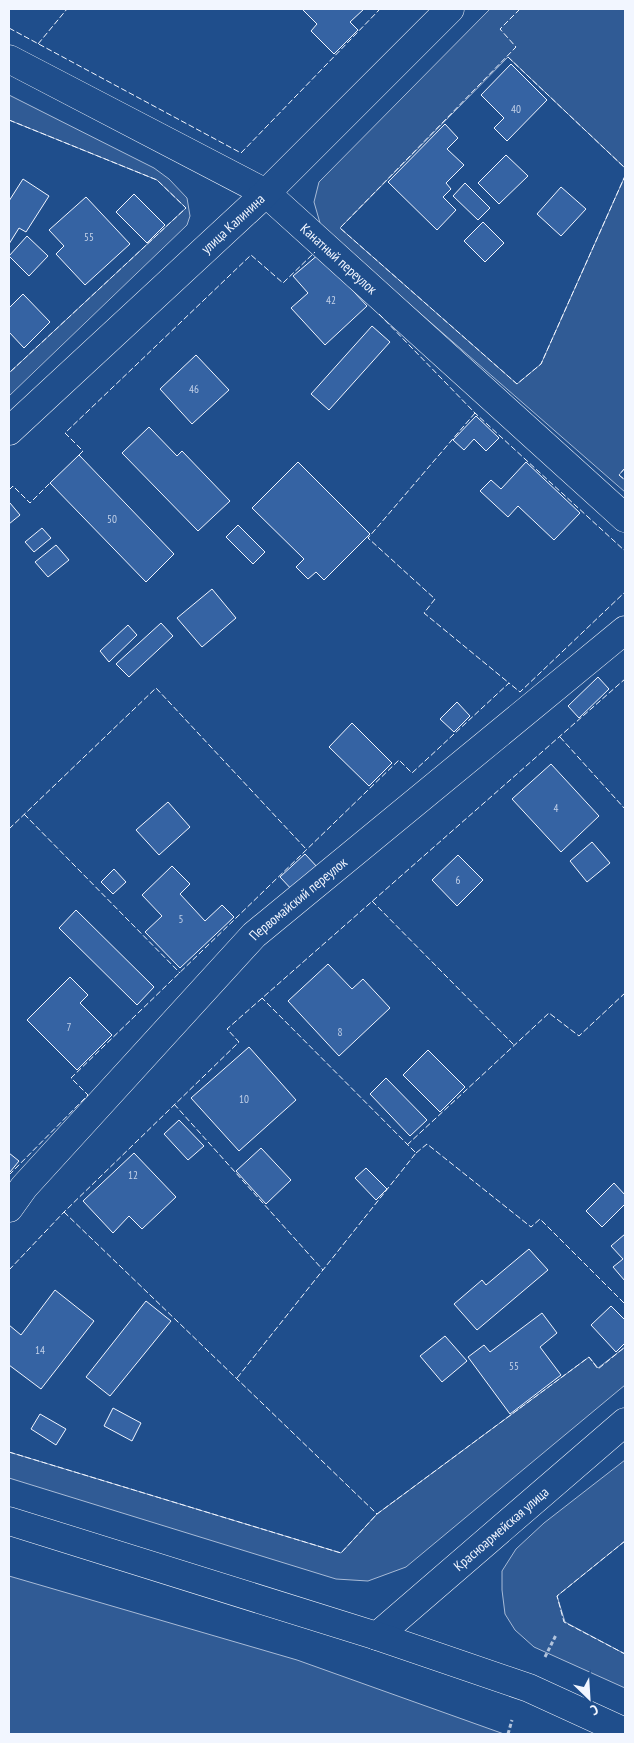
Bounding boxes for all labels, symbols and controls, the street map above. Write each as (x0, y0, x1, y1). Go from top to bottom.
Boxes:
house number: 40 (511, 102, 521, 116)
street label: улица Калинина (197, 190, 268, 258)
street label: Канатный переулок (297, 220, 381, 299)
house number: 55 (84, 230, 94, 244)
house number: 42 (326, 293, 336, 307)
house number: 46 (189, 382, 199, 396)
house number: 50 (107, 512, 117, 526)
house number: 4 (554, 801, 559, 815)
street label: Первомайский переулок (245, 853, 351, 944)
house number: 6 (456, 873, 461, 887)
house number: 5 (179, 912, 184, 926)
house number: 7 (67, 1020, 72, 1034)
house number: 8 (338, 1025, 343, 1039)
house number: 10 (239, 1092, 249, 1106)
house number: 12 (128, 1168, 138, 1182)
house number: 14 (35, 1343, 45, 1357)
house number: 55 (509, 1359, 519, 1373)
street label: Красноармейская улица (450, 1483, 552, 1575)
north arrow (564, 1673, 614, 1723)
text: С (587, 1700, 601, 1720)

